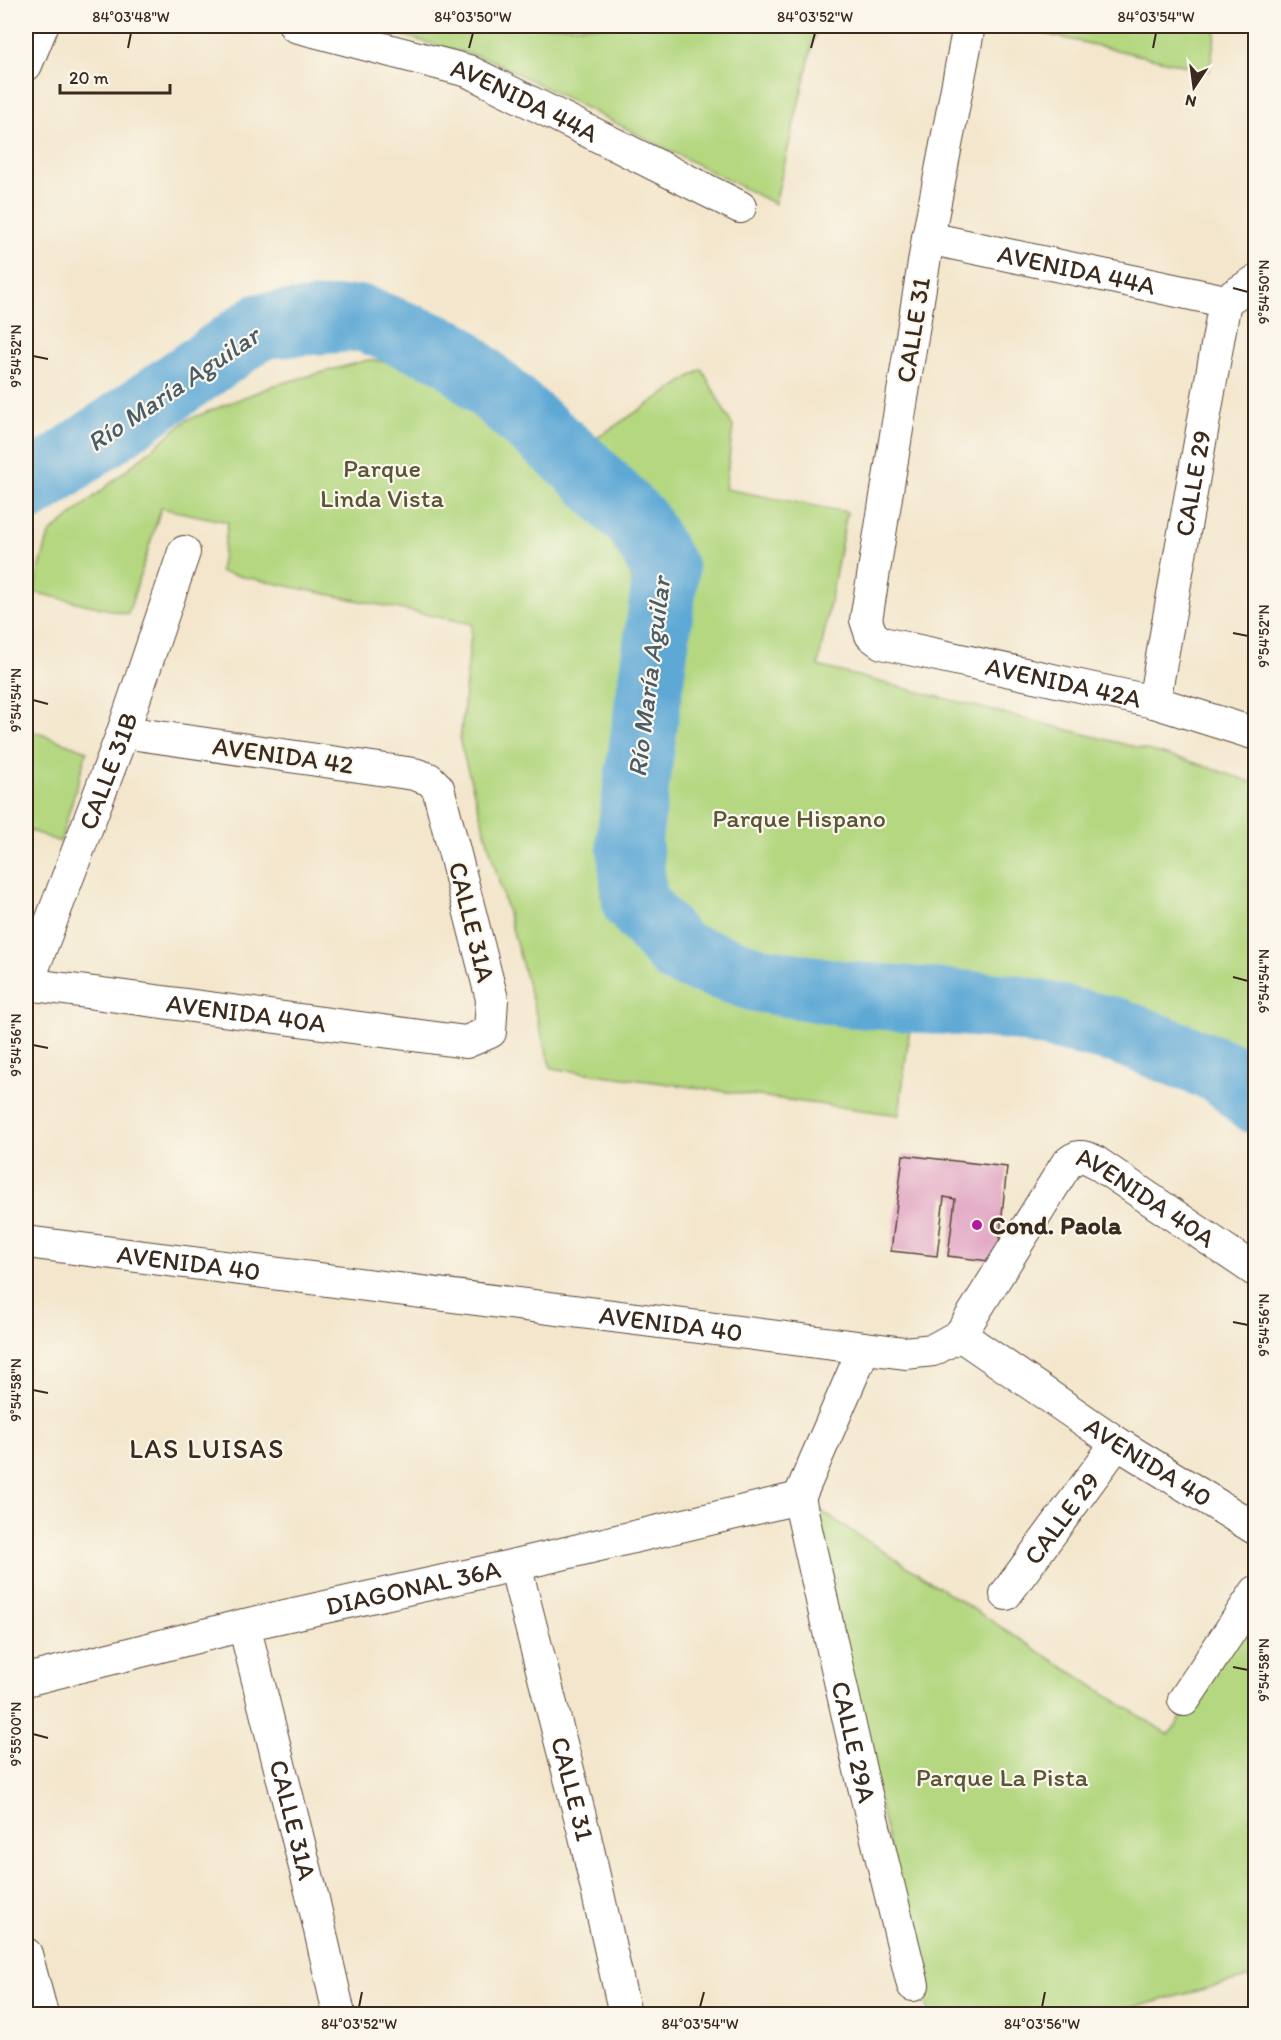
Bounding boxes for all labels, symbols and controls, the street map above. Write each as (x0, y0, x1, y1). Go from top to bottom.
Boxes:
text: 84°03'48"W (92, 8, 170, 26)
text: 84°03'50"W (434, 8, 512, 26)
text: 84°03'52"W (777, 8, 853, 26)
text: 84°03'54"W (1117, 8, 1195, 26)
street label: AVENIDA 44A (448, 51, 604, 150)
scale bar (60, 57, 170, 95)
north arrow (1164, 57, 1224, 117)
text: 20 m (69, 67, 109, 89)
text: N (1183, 91, 1198, 112)
street label: AVENIDA 44A (995, 237, 1159, 302)
text: 9°54'50"N (1255, 260, 1273, 324)
street label: CALLE 31 (889, 275, 937, 385)
water label: Río María Aguilar (80, 317, 268, 458)
text: 9°54'52"N (7, 324, 25, 388)
street label: CALLE 29 (1168, 428, 1218, 539)
park label: Parque Linda Vista (320, 452, 444, 514)
water label: Río María Aguilar (620, 572, 678, 779)
text: 9°54'52"N (1255, 604, 1273, 668)
street label: AVENIDA 42A (983, 650, 1145, 715)
text: 9°54'54"N (7, 668, 25, 732)
street label: CALLE 31B (71, 708, 144, 834)
street label: AVENIDA 42 (211, 729, 356, 781)
park label: Parque Hispano (712, 802, 886, 834)
street label: CALLE 31A (442, 859, 502, 986)
text: 9°54'54"N (1255, 949, 1273, 1013)
street label: AVENIDA 40A (164, 987, 328, 1039)
text: 9°54'56"N (7, 1013, 25, 1077)
street label: AVENIDA 40A (1073, 1140, 1222, 1255)
place label: Cond. Paola (989, 1209, 1122, 1241)
marker: Cond. Paola (970, 1218, 984, 1232)
street label: AVENIDA 40 (115, 1238, 262, 1287)
text: 9°54'56"N (1255, 1293, 1273, 1357)
street label: AVENIDA 40 (597, 1299, 744, 1348)
text: 9°54'58"N (7, 1358, 25, 1422)
street label: AVENIDA 40 (1079, 1410, 1218, 1514)
district label: LAS LUISAS (129, 1432, 285, 1465)
street label: CALLE 29 (1017, 1466, 1106, 1571)
street label: DIAGONAL 36A (323, 1553, 504, 1622)
text: 9°54'58"N (1255, 1638, 1273, 1702)
street label: CALLE 29A (825, 1678, 884, 1806)
text: 9°55'00"N (7, 1702, 25, 1766)
street label: CALLE 31 (544, 1733, 602, 1844)
street label: CALLE 31A (263, 1756, 324, 1884)
park label: Parque La Pista (916, 1761, 1089, 1793)
text: 84°03'52"W (321, 2015, 397, 2033)
text: 84°03'54"W (661, 2015, 739, 2033)
text: 84°03'56"W (1004, 2015, 1080, 2033)

